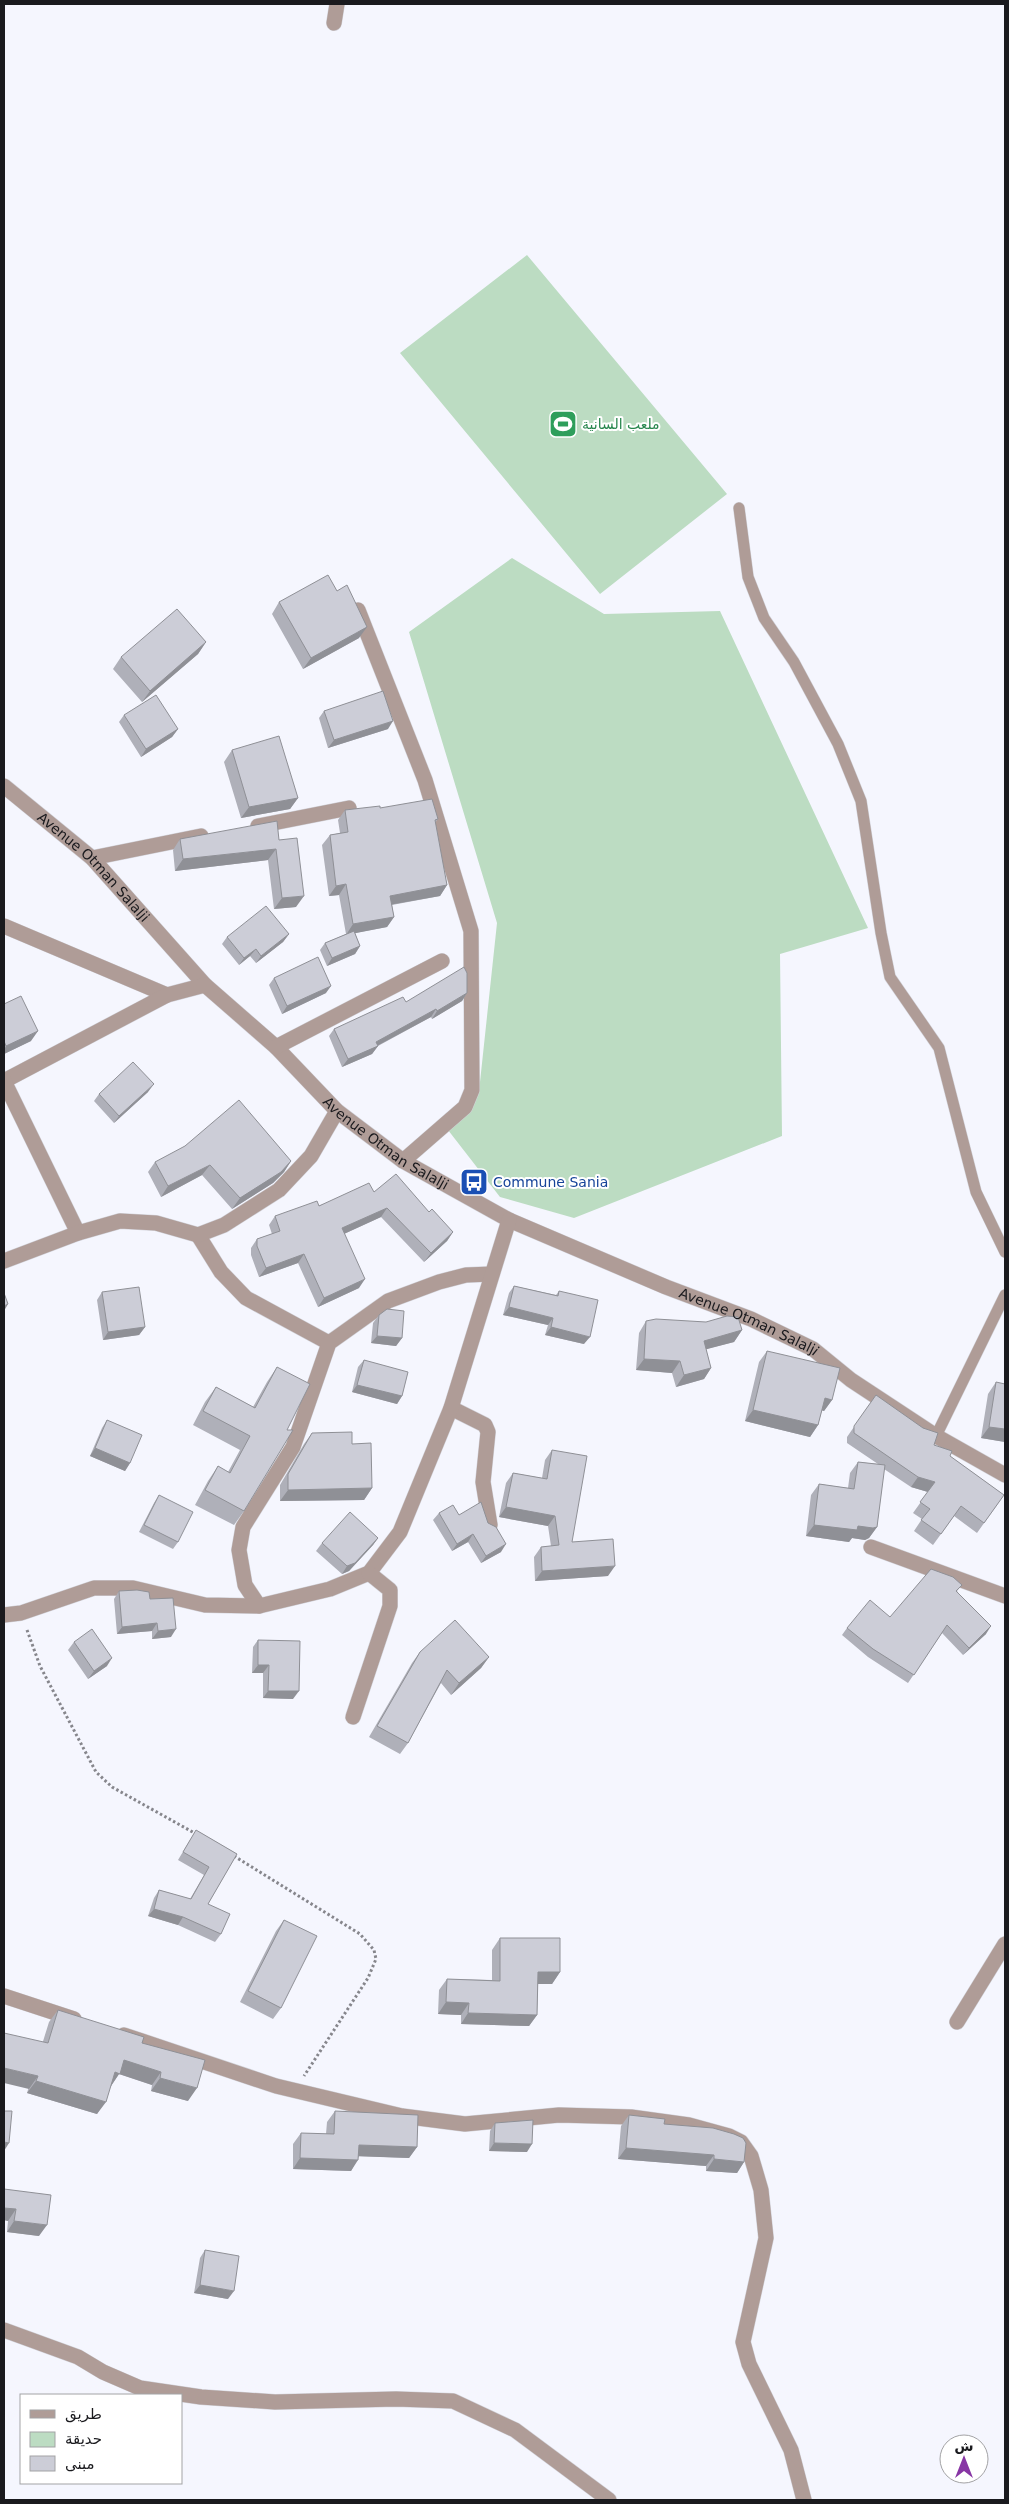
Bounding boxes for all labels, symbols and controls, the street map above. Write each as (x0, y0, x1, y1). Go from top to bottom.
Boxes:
sports icon: ملعب السانية (548, 409, 578, 439)
place label: ملعب السانية (582, 416, 660, 432)
street label: Avenue Otman Salalji (34, 809, 153, 925)
street label: Avenue Otman Salalji (320, 1094, 451, 1193)
bus stop icon: Commune Sania (459, 1167, 489, 1197)
place label: Commune Sania (493, 1174, 608, 1190)
street label: Avenue Otman Salalji (677, 1285, 822, 1359)
legend (20, 2394, 182, 2484)
text: طريق (65, 2405, 102, 2423)
text: حديقة (65, 2430, 102, 2448)
north arrow (939, 2434, 989, 2484)
text: ش (954, 2438, 974, 2454)
text: مبنى (65, 2455, 95, 2473)

